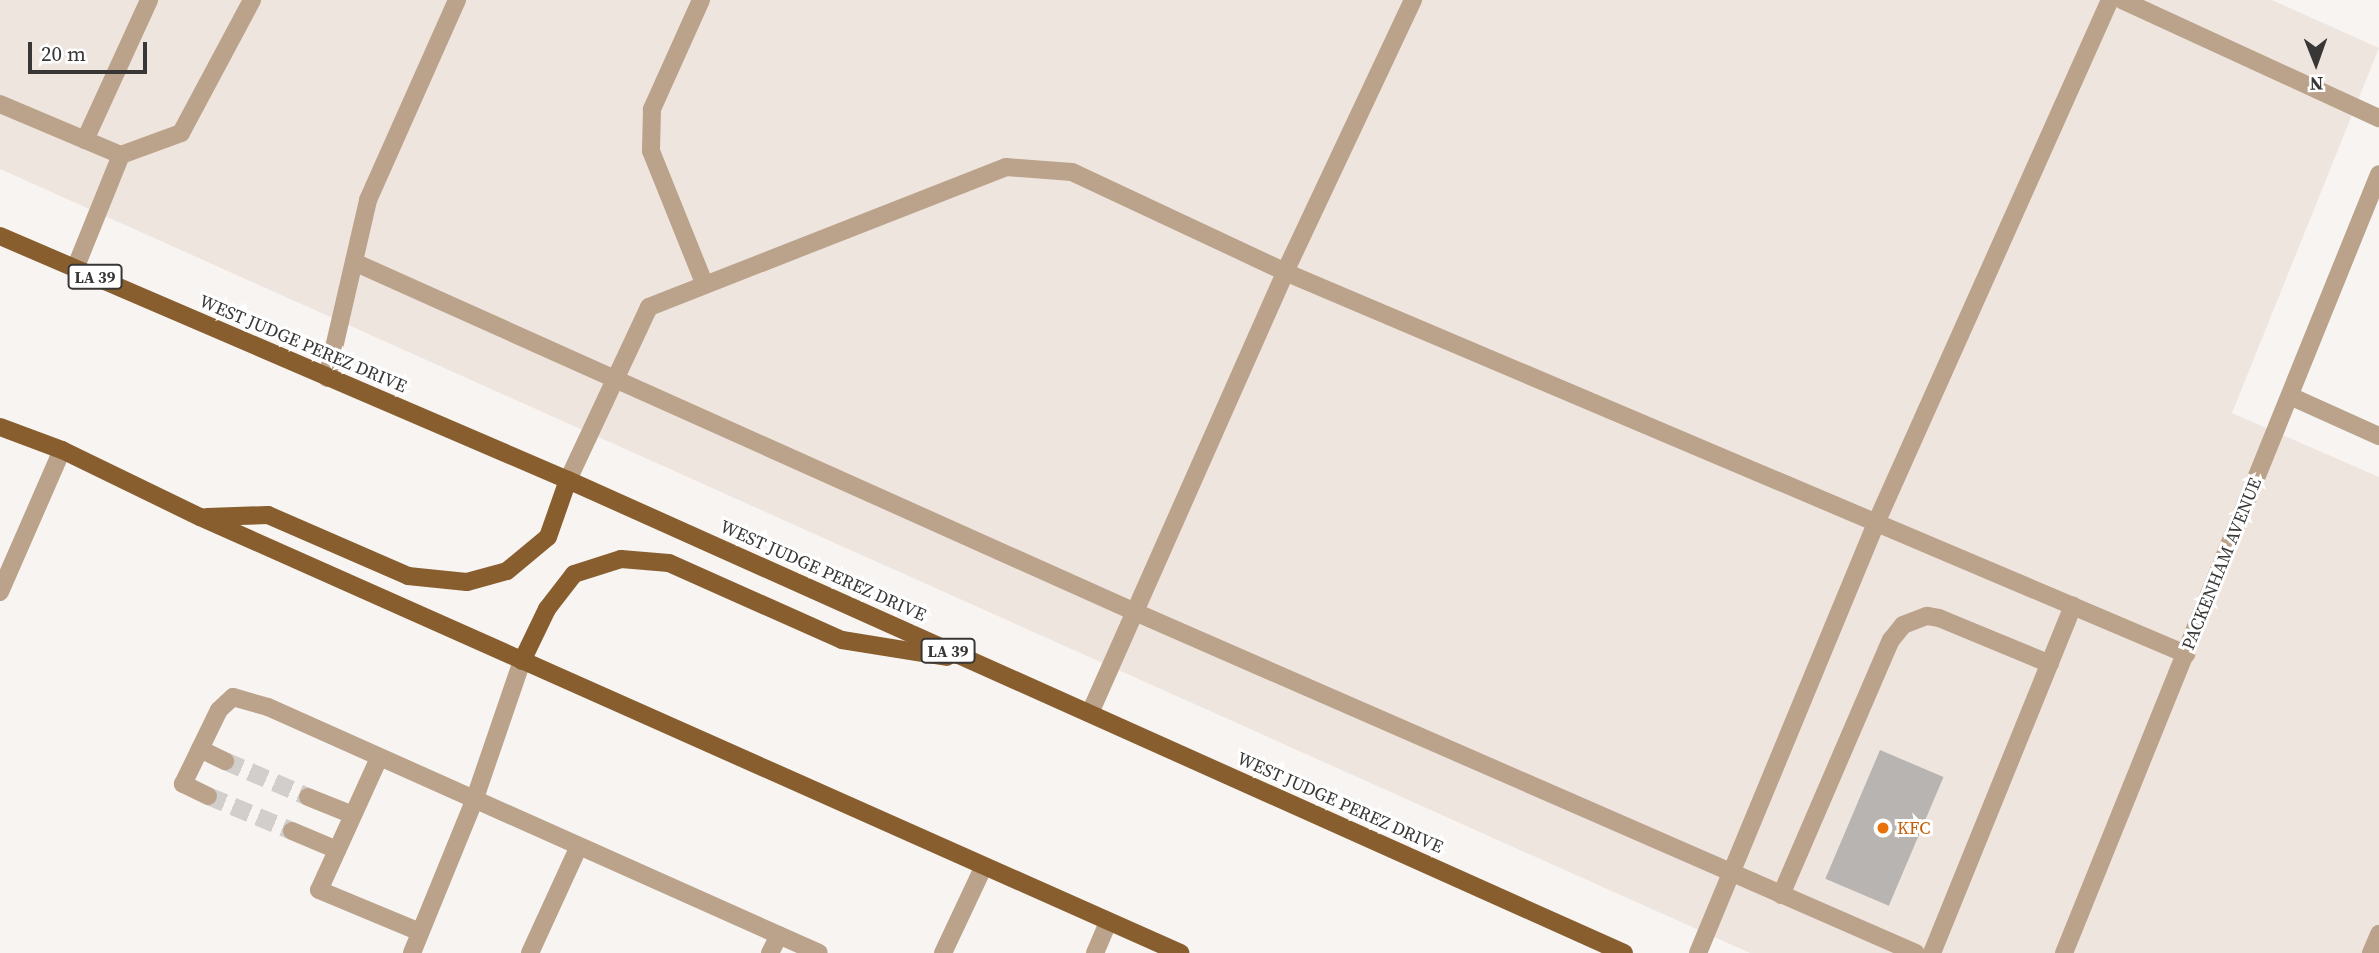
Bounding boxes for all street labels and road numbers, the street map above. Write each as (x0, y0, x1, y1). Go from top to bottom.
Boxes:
road number: LA 39 (67, 264, 123, 290)
street label: WEST JUDGE PEREZ DRIVE (196, 290, 410, 398)
street label: PACKENHAM AVENUE (2178, 475, 2266, 653)
street label: WEST JUDGE PEREZ DRIVE (717, 516, 929, 626)
road number: LA 39 (920, 638, 976, 664)
street label: WEST JUDGE PEREZ DRIVE (1234, 748, 1446, 858)

